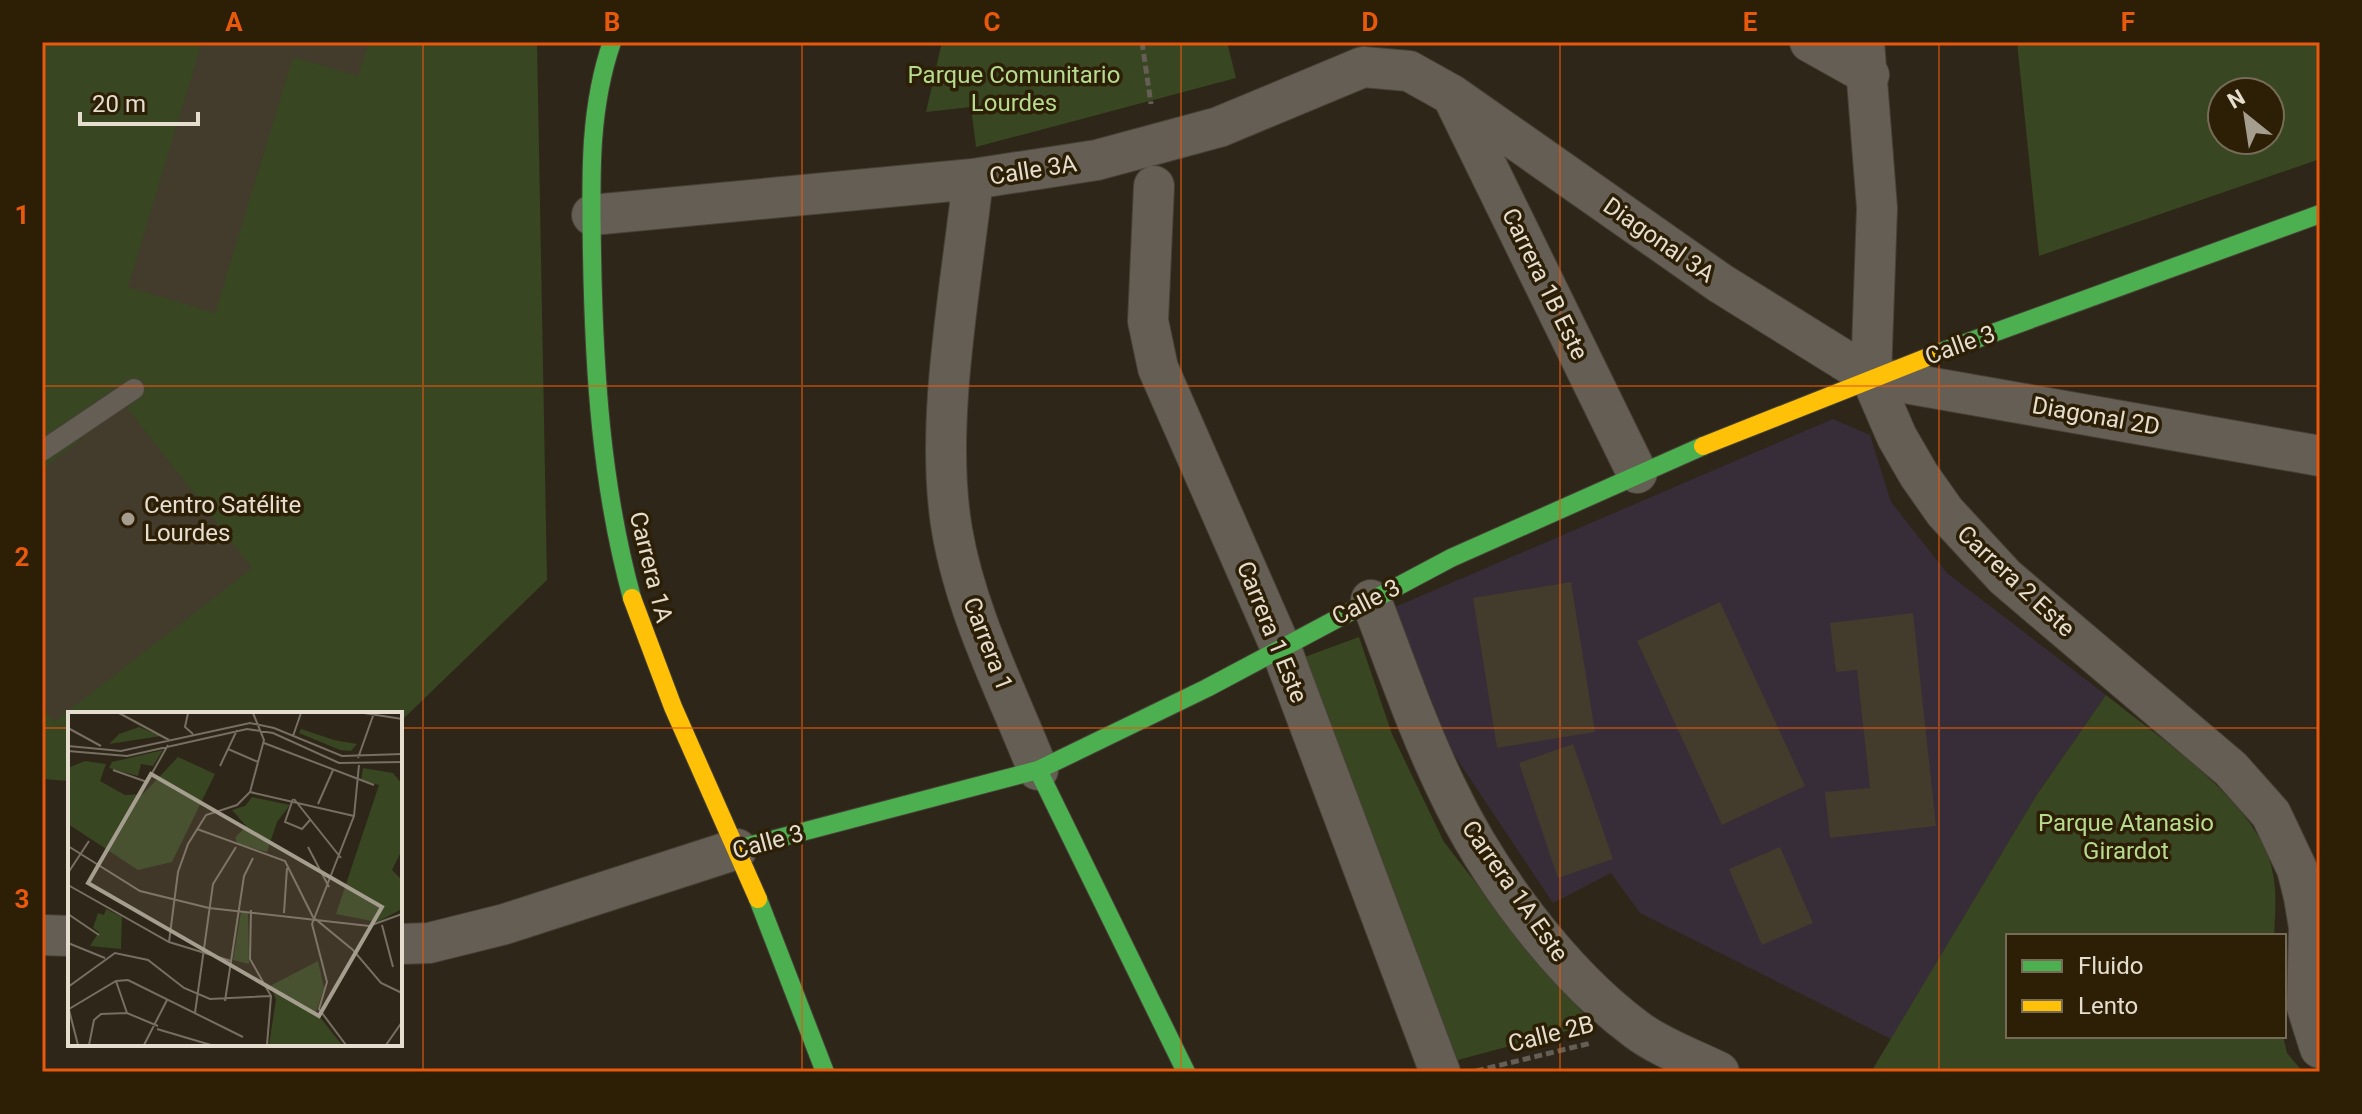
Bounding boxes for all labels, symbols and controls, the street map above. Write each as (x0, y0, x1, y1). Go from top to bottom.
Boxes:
text: A (225, 7, 243, 37)
text: B (604, 7, 620, 37)
text: C (983, 7, 1001, 37)
text: D (1362, 7, 1378, 37)
text: E (1743, 7, 1758, 37)
text: F (2121, 7, 2135, 37)
park label: Parque Comunitario Lourdes (908, 61, 1120, 117)
scale bar (80, 76, 198, 126)
north arrow (2206, 76, 2286, 156)
text: N (2223, 84, 2249, 114)
text: 20 m (92, 90, 146, 118)
street label: Calle 3A (987, 149, 1079, 191)
street label: Diagonal 3A (1598, 192, 1720, 289)
text: 1 (15, 200, 29, 230)
street label: Carrera 1B Este (1496, 204, 1594, 364)
street label: Calle 3 (1921, 319, 1999, 371)
street label: Diagonal 2D (2030, 391, 2162, 441)
place label: Centro Satélite Lourdes (144, 491, 301, 547)
street label: Carrera 1A (624, 509, 678, 626)
marker: Centro Satélite Lourdes (119, 510, 137, 528)
street label: Carrera 2 Este (1952, 520, 2080, 642)
text: 2 (15, 542, 29, 572)
street label: Carrera 1 Este (1231, 557, 1313, 707)
street label: Calle 3 (1327, 573, 1405, 631)
street label: Carrera 1 (957, 593, 1019, 695)
inset map (68, 712, 402, 1046)
park label: Parque Atanasio Girardot (2038, 809, 2214, 865)
street label: Carrera 1A Este (1456, 815, 1574, 967)
street label: Calle 3 (729, 819, 807, 865)
text: 3 (15, 884, 29, 914)
legend (2006, 934, 2286, 1038)
text: Fluido (2078, 952, 2143, 980)
text: Lento (2078, 992, 2138, 1020)
street label: Calle 2B (1505, 1010, 1597, 1058)

